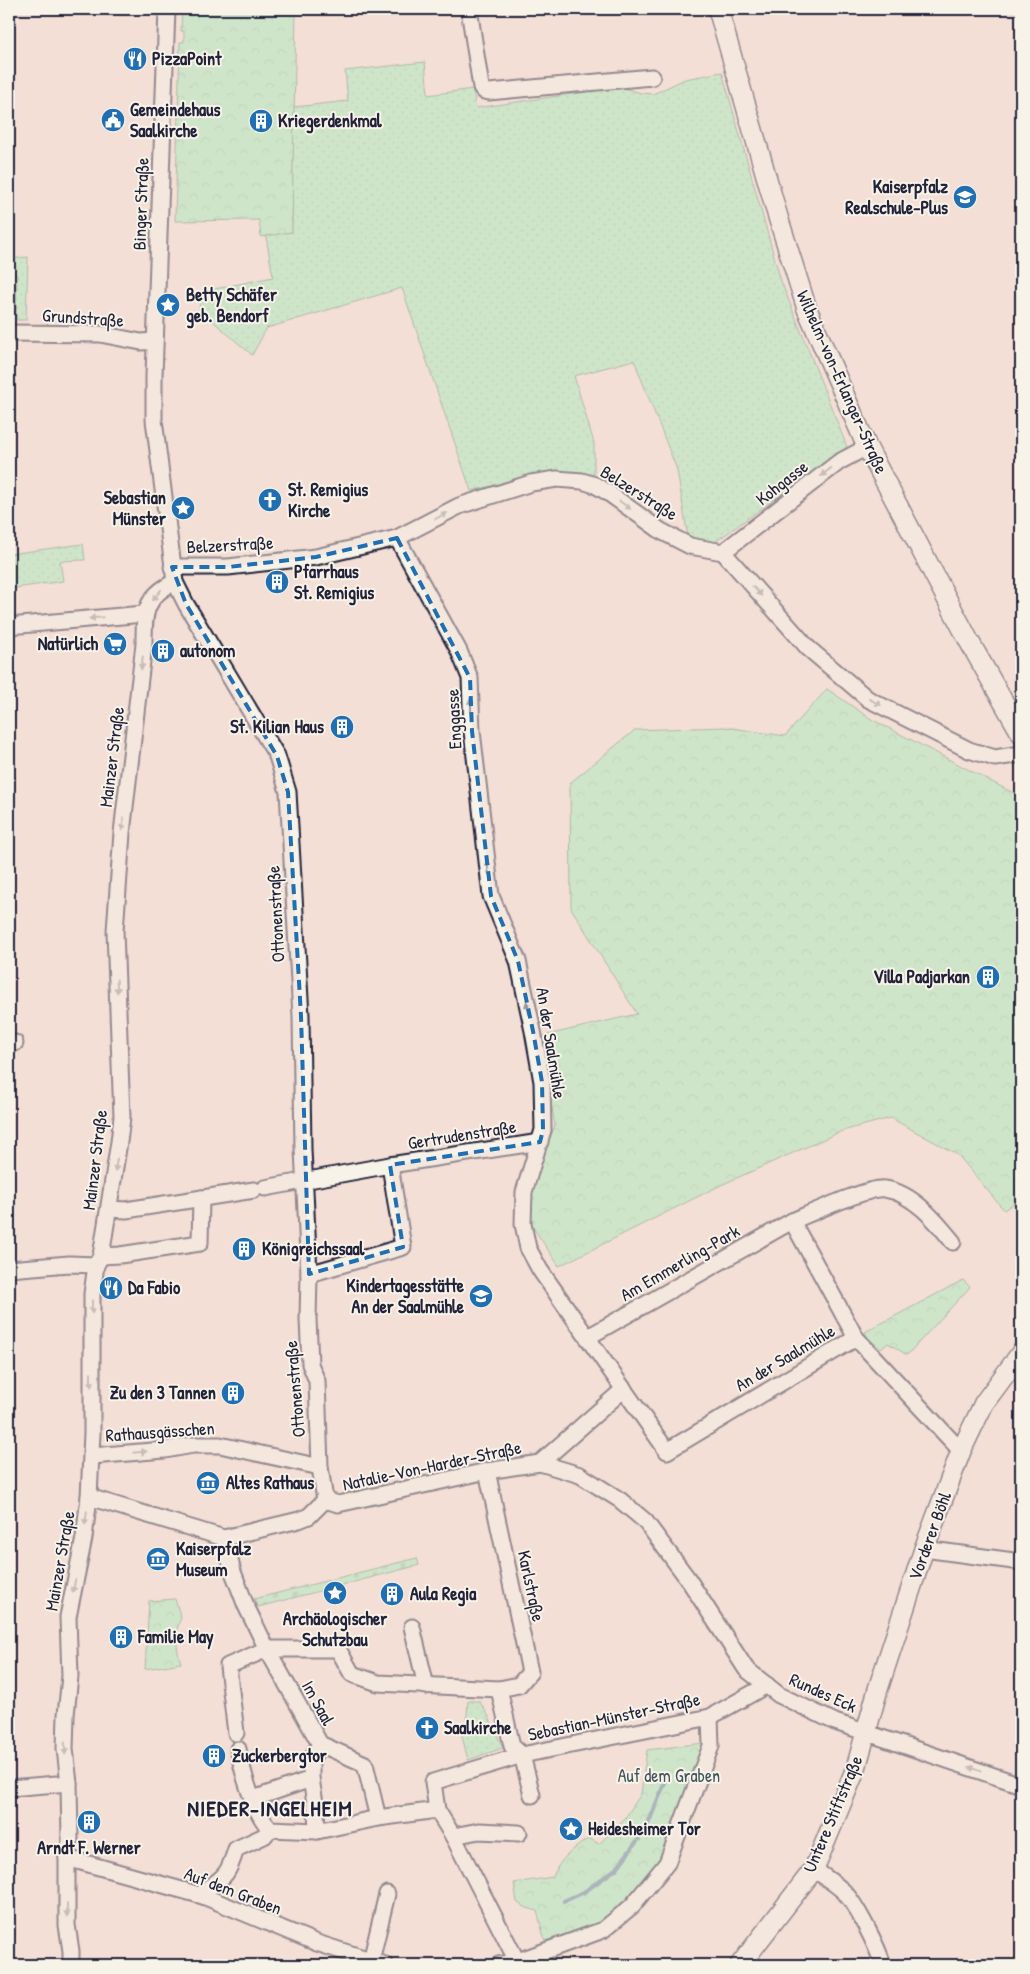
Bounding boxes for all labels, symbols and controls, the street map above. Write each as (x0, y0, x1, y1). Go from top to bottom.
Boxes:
restaurant icon: PizzaPoint (122, 46, 148, 72)
place label: PizzaPoint (152, 46, 222, 71)
place label: Gemeindehaus Saalkirche (130, 97, 220, 143)
public building icon: Gemeindehaus Saalkirche (100, 107, 126, 133)
building icon: Kriegerdenkmal (248, 108, 274, 134)
place label: Kriegerdenkmal (278, 108, 383, 134)
street label: Binger Straße (126, 157, 155, 251)
place label: Kaiserpfalz Realschule-Plus (845, 174, 948, 220)
school or university icon: Kaiserpfalz Realschule-Plus (952, 184, 978, 210)
place label: Betty Schäfer geb. Bendorf (186, 282, 277, 329)
street label: Wilhelm-von-Erlanger-Straße (791, 286, 894, 477)
place icon: Betty Schäfer geb. Bendorf (155, 292, 181, 318)
street label: Grundstraße (41, 302, 125, 333)
street label: Kohgasse (750, 454, 813, 511)
street label: Belzerstraße (596, 459, 683, 526)
one-way arrow (820, 467, 833, 478)
place label: St. Remigius Kirche (288, 477, 368, 523)
place label: Sebastian Münster (104, 485, 166, 531)
church icon: St. Remigius Kirche (257, 487, 283, 513)
place icon: Sebastian Münster (170, 495, 196, 521)
one-way arrow (618, 499, 631, 510)
one-way arrow (433, 512, 448, 520)
street label: Belzerstraße (186, 530, 274, 559)
place label: Pfarrhaus St. Remigius (294, 559, 374, 606)
building icon: Pfarrhaus St. Remigius (264, 569, 290, 595)
one-way arrow (751, 584, 763, 596)
one-way arrow (151, 588, 162, 601)
one-way arrow (87, 614, 103, 622)
place label: Natürlich (38, 631, 98, 656)
supermarket icon: Natürlich (102, 631, 128, 657)
building icon: autonom (150, 638, 176, 664)
place label: autonom (180, 638, 235, 663)
one-way arrow (138, 655, 146, 671)
street label: Enggasse (439, 688, 468, 750)
one-way arrow (467, 697, 475, 713)
one-way arrow (867, 698, 882, 706)
street label: Mainzer Straße (93, 705, 130, 809)
place label: St. Kilian Haus (230, 714, 324, 739)
building icon: St. Kilian Haus (329, 714, 355, 740)
one-way arrow (119, 816, 127, 832)
one-way arrow (484, 859, 492, 875)
street label: Ottonenstraße (260, 865, 291, 963)
place label: Villa Padjarkan (873, 964, 970, 989)
building icon: Villa Padjarkan (975, 964, 1001, 990)
one-way arrow (114, 978, 122, 994)
street label: An der Saalmühle (530, 985, 573, 1100)
one-way arrow (524, 1000, 532, 1015)
street label: Mainzer Straße (76, 1108, 113, 1212)
street label: Gertrudenstraße (406, 1114, 518, 1155)
one-way arrow (111, 1157, 119, 1173)
street label: Am Emmerling-Park (615, 1218, 745, 1307)
building icon: Königreichssaal (231, 1236, 257, 1262)
place label: Königreichssaal (262, 1236, 365, 1262)
place label: Kindertagesstätte An der Saalmühle (346, 1273, 465, 1319)
restaurant icon: Da Fabio (98, 1275, 124, 1301)
place label: Da Fabio (128, 1275, 181, 1300)
school or university icon: Kindertagesstätte An der Saalmühle (468, 1283, 494, 1309)
one-way arrow (87, 1299, 95, 1315)
street label: An der Saalmühle (730, 1318, 839, 1397)
street label: Ottonenstraße (278, 1340, 311, 1438)
one-way arrow (87, 1373, 95, 1389)
place label: Zu den 3 Tannen (110, 1380, 216, 1405)
building icon: Zu den 3 Tannen (220, 1380, 246, 1406)
street label: Rathausgässchen (105, 1415, 215, 1448)
street label: Natalie-Von-Harder-Straße (340, 1434, 523, 1497)
one-way arrow (132, 1448, 148, 1456)
museum icon: Altes Rathaus (195, 1470, 221, 1496)
place label: Altes Rathaus (226, 1470, 314, 1495)
street label: Vorderer Böhl (902, 1488, 957, 1584)
street label: Mainzer Straße (38, 1509, 81, 1613)
one-way arrow (82, 1510, 90, 1526)
place label: Kaiserpfalz Museum (176, 1536, 252, 1582)
museum icon: Kaiserpfalz Museum (145, 1546, 171, 1572)
street label: Karlstraße (512, 1548, 551, 1624)
one-way arrow (70, 1579, 78, 1595)
place icon: Archäologischer Schutzbau (322, 1580, 348, 1606)
building icon: Aula Regia (379, 1581, 405, 1607)
place label: Aula Regia (410, 1581, 477, 1607)
place label: Archäologischer Schutzbau (283, 1606, 387, 1652)
building icon: Familie May (108, 1624, 134, 1650)
place label: Familie May (137, 1624, 214, 1650)
street label: Rundes Eck (786, 1667, 861, 1719)
street label: Im Saal (296, 1676, 341, 1730)
street label: Sebastian-Münster-Straße (526, 1686, 702, 1747)
church icon: Saalkirche (414, 1715, 440, 1741)
place label: Saalkirche (444, 1715, 512, 1740)
one-way arrow (61, 1740, 69, 1756)
building icon: Zuckerbergtor (201, 1743, 227, 1769)
place label: Zuckerbergtor (232, 1743, 327, 1769)
street label: Untere Stiftstraße (797, 1752, 868, 1876)
park label: Auf dem Graben (618, 1763, 720, 1788)
one-way arrow (967, 1765, 982, 1773)
district label: NIEDER-INGELHEIM (187, 1793, 353, 1823)
building icon: Arndt F. Werner (76, 1809, 102, 1835)
place icon: Heidesheimer Tor (558, 1816, 584, 1842)
place label: Heidesheimer Tor (588, 1816, 701, 1841)
place label: Arndt F. Werner (37, 1835, 141, 1860)
street label: Auf dem Graben (181, 1860, 286, 1921)
one-way arrow (63, 1902, 71, 1918)

